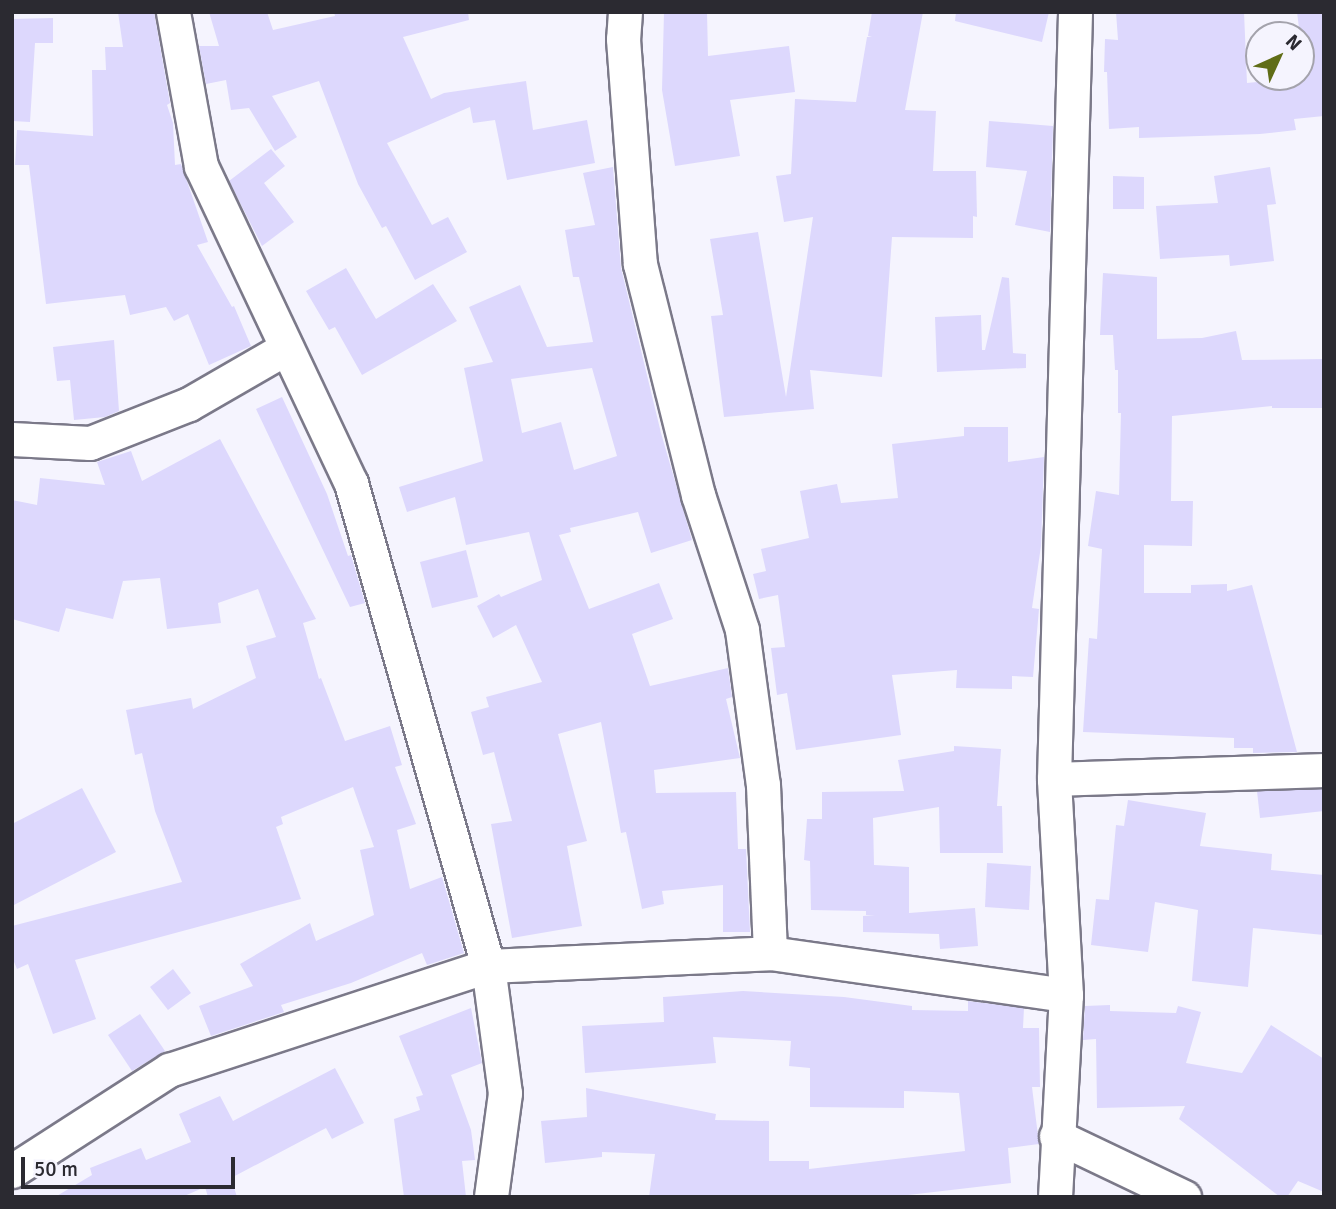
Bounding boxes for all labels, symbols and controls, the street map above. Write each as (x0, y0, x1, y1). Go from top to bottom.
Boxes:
north arrow (1245, 21, 1315, 91)
text: N (1280, 29, 1307, 56)
scale bar (24, 1142, 238, 1186)
text: 50 m (34, 1156, 78, 1182)

